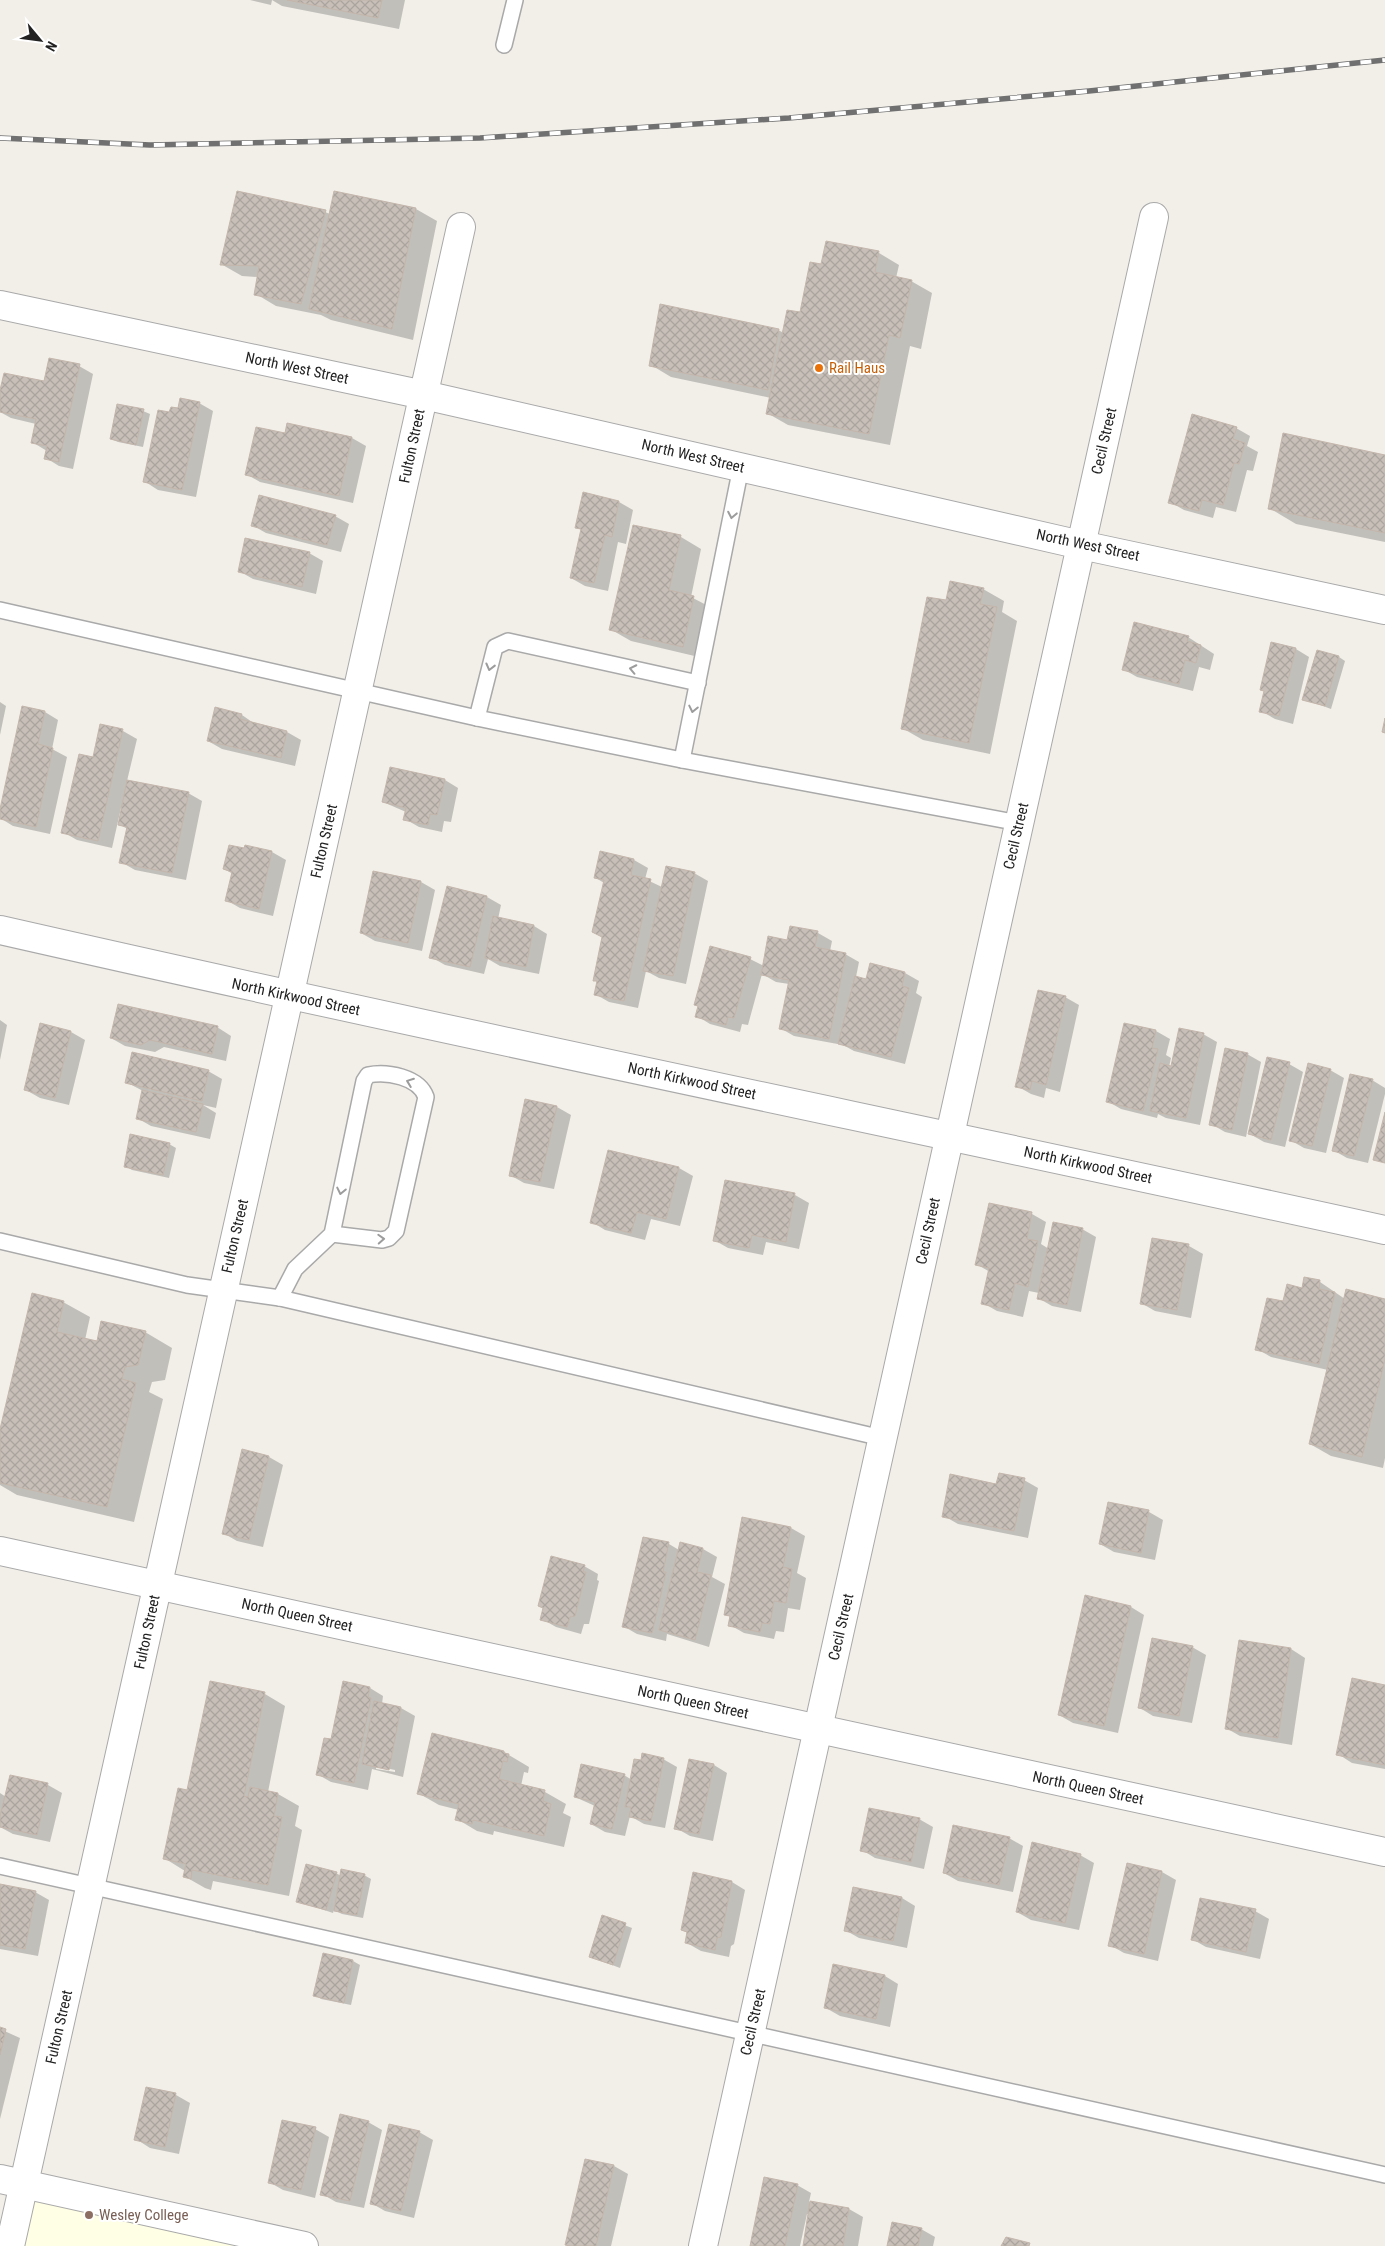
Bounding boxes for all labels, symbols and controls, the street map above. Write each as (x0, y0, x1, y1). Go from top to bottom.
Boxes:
north arrow (15, 15, 65, 65)
text: N (42, 39, 60, 54)
street label: North West Street (244, 348, 350, 388)
place label: Rail Haus (829, 359, 885, 377)
marker: Rail Haus (813, 362, 825, 374)
street label: Cecil Street (1088, 406, 1120, 476)
street label: Fulton Street (395, 407, 429, 485)
street label: North West Street (640, 435, 746, 477)
one-way arrow (727, 510, 738, 519)
street label: North West Street (1035, 525, 1141, 565)
one-way arrow (485, 662, 496, 671)
one-way arrow (629, 664, 638, 675)
one-way arrow (688, 704, 699, 713)
street label: Cecil Street (1000, 801, 1032, 871)
street label: Fulton Street (307, 802, 341, 880)
street label: North Kirkwood Street (230, 975, 362, 1019)
street label: North Kirkwood Street (626, 1059, 758, 1103)
one-way arrow (406, 1078, 415, 1088)
street label: North Kirkwood Street (1022, 1143, 1154, 1187)
one-way arrow (337, 1186, 347, 1195)
street label: Cecil Street (912, 1196, 944, 1266)
street label: Fulton Street (218, 1197, 252, 1275)
one-way arrow (377, 1233, 385, 1244)
street label: Cecil Street (825, 1592, 857, 1662)
street label: Fulton Street (130, 1593, 164, 1671)
street label: North Queen Street (240, 1594, 354, 1636)
street label: North Queen Street (636, 1681, 750, 1723)
street label: North Queen Street (1031, 1767, 1145, 1809)
street label: Cecil Street (737, 1987, 769, 2057)
street label: Fulton Street (42, 1988, 76, 2066)
place label: Wesley College (99, 2206, 189, 2224)
marker: Wesley College (83, 2209, 95, 2221)

